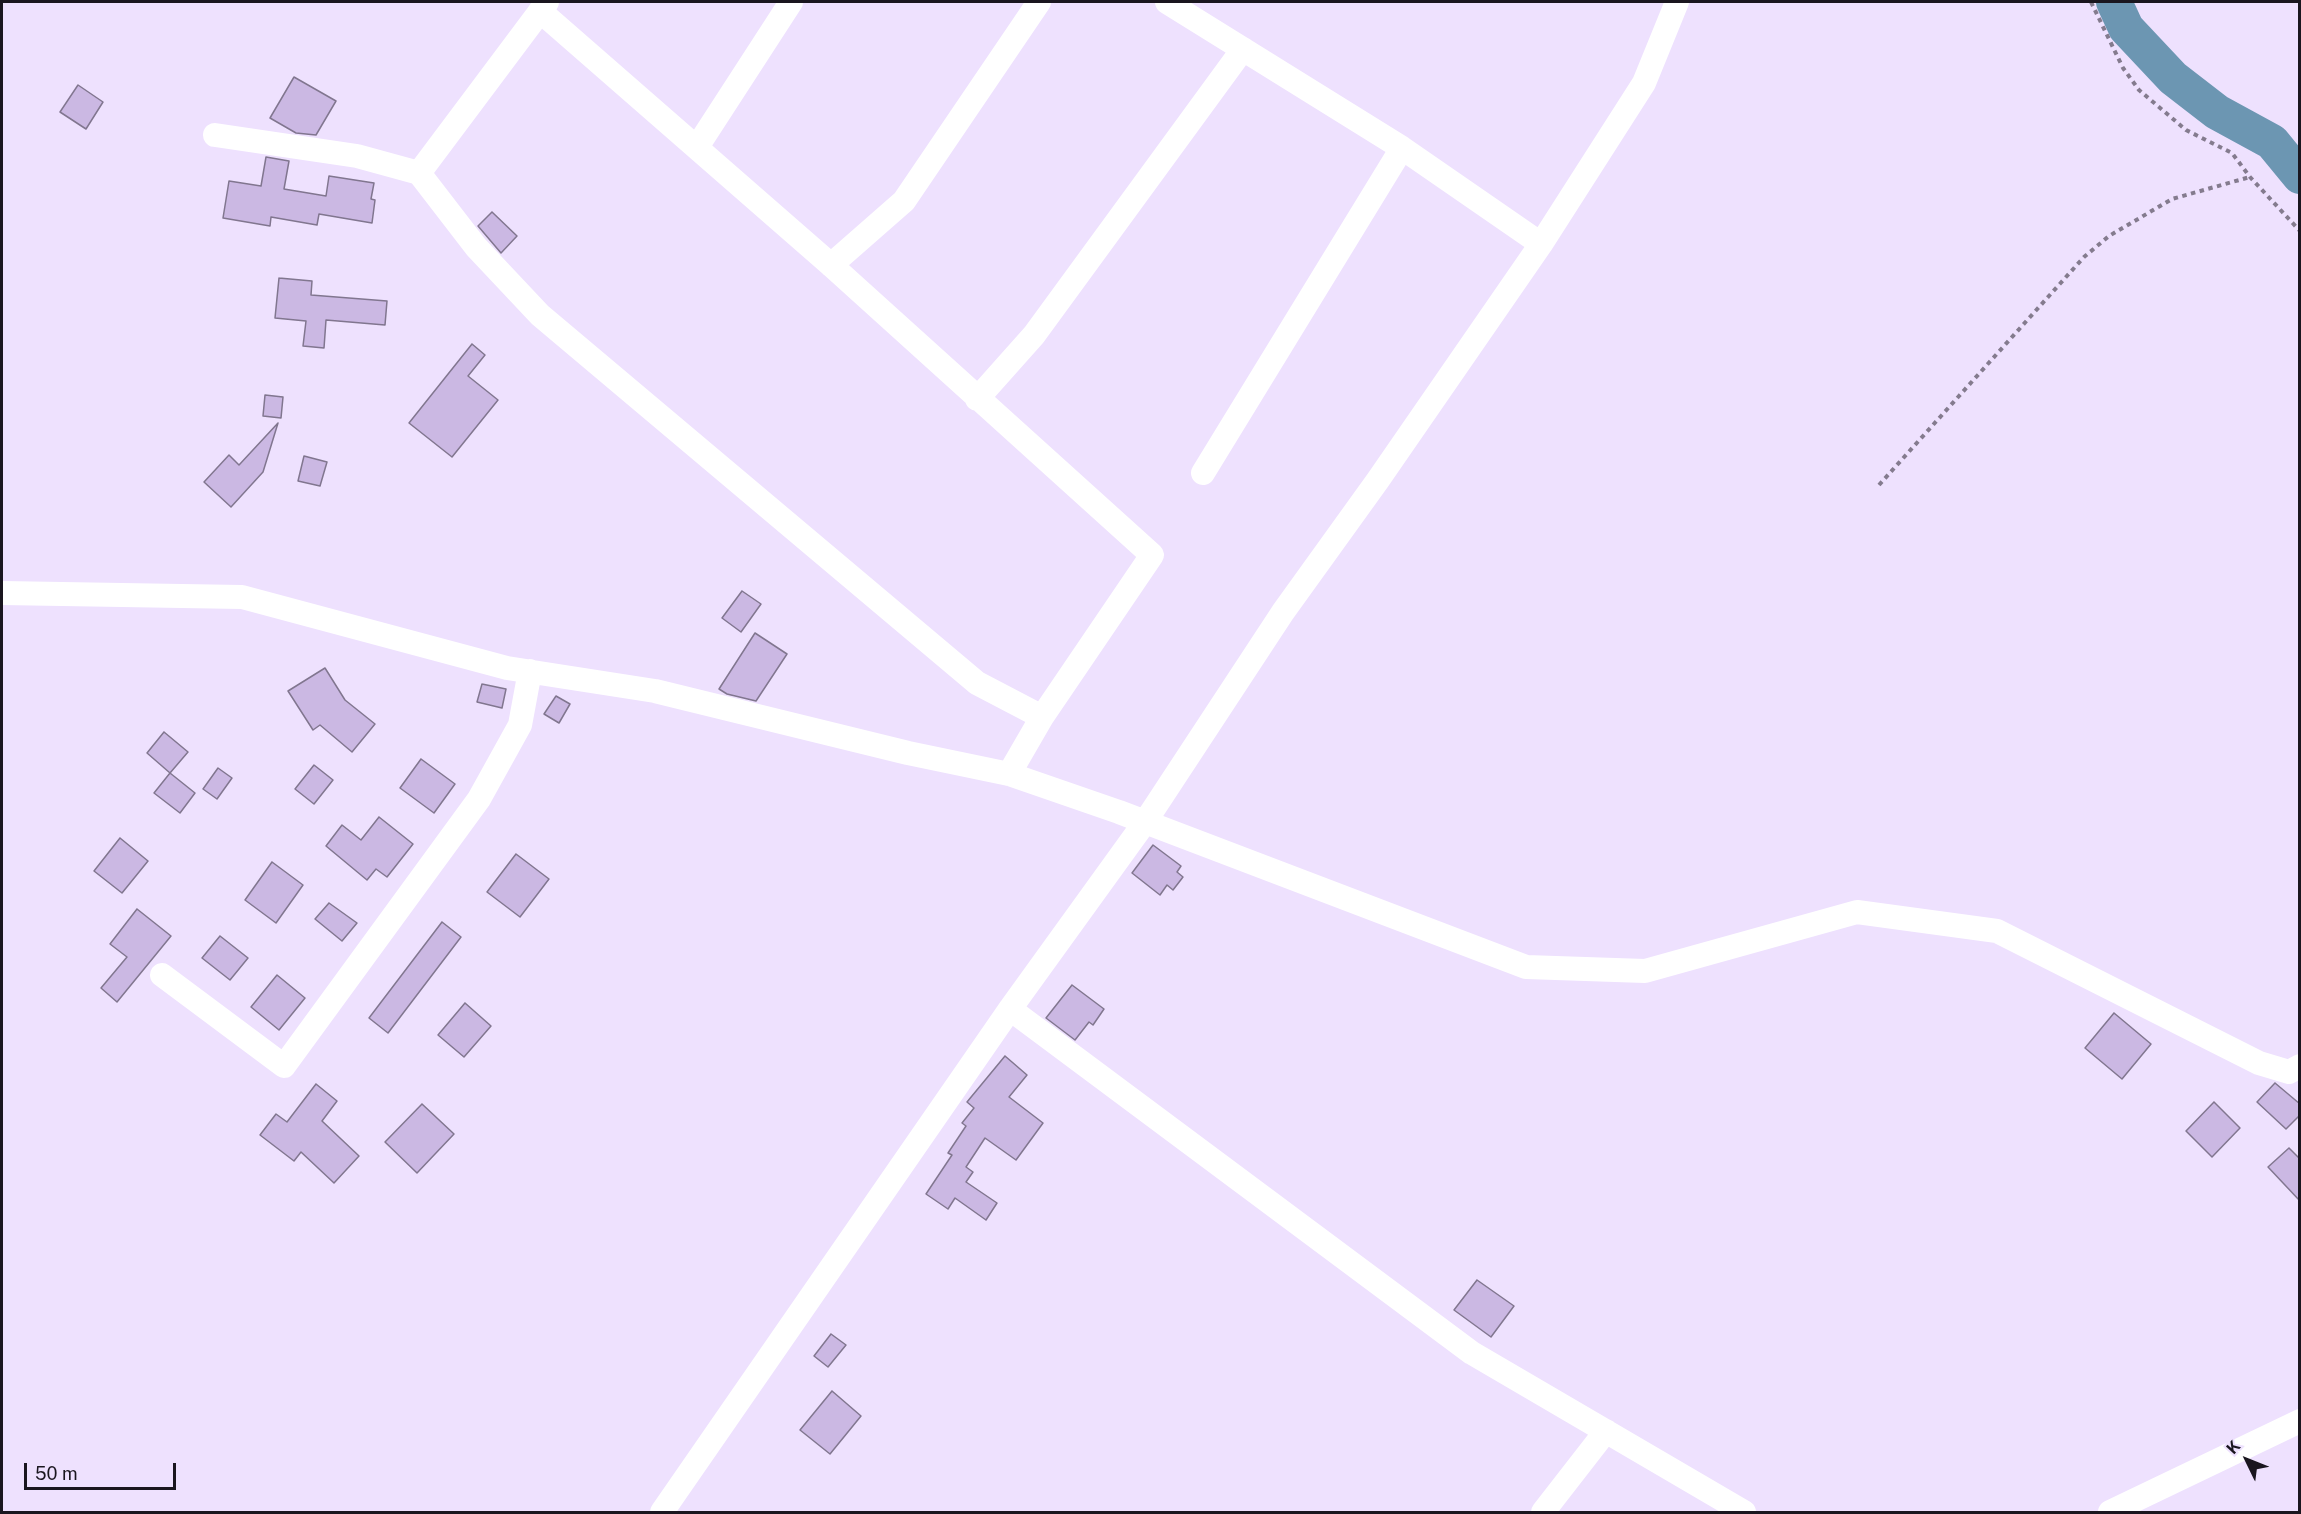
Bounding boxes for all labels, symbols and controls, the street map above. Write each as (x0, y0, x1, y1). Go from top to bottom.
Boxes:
north arrow (2217, 1430, 2277, 1490)
text: K (2223, 1437, 2244, 1458)
scale bar (27, 1451, 178, 1489)
text: 50 m (35, 1463, 78, 1484)

